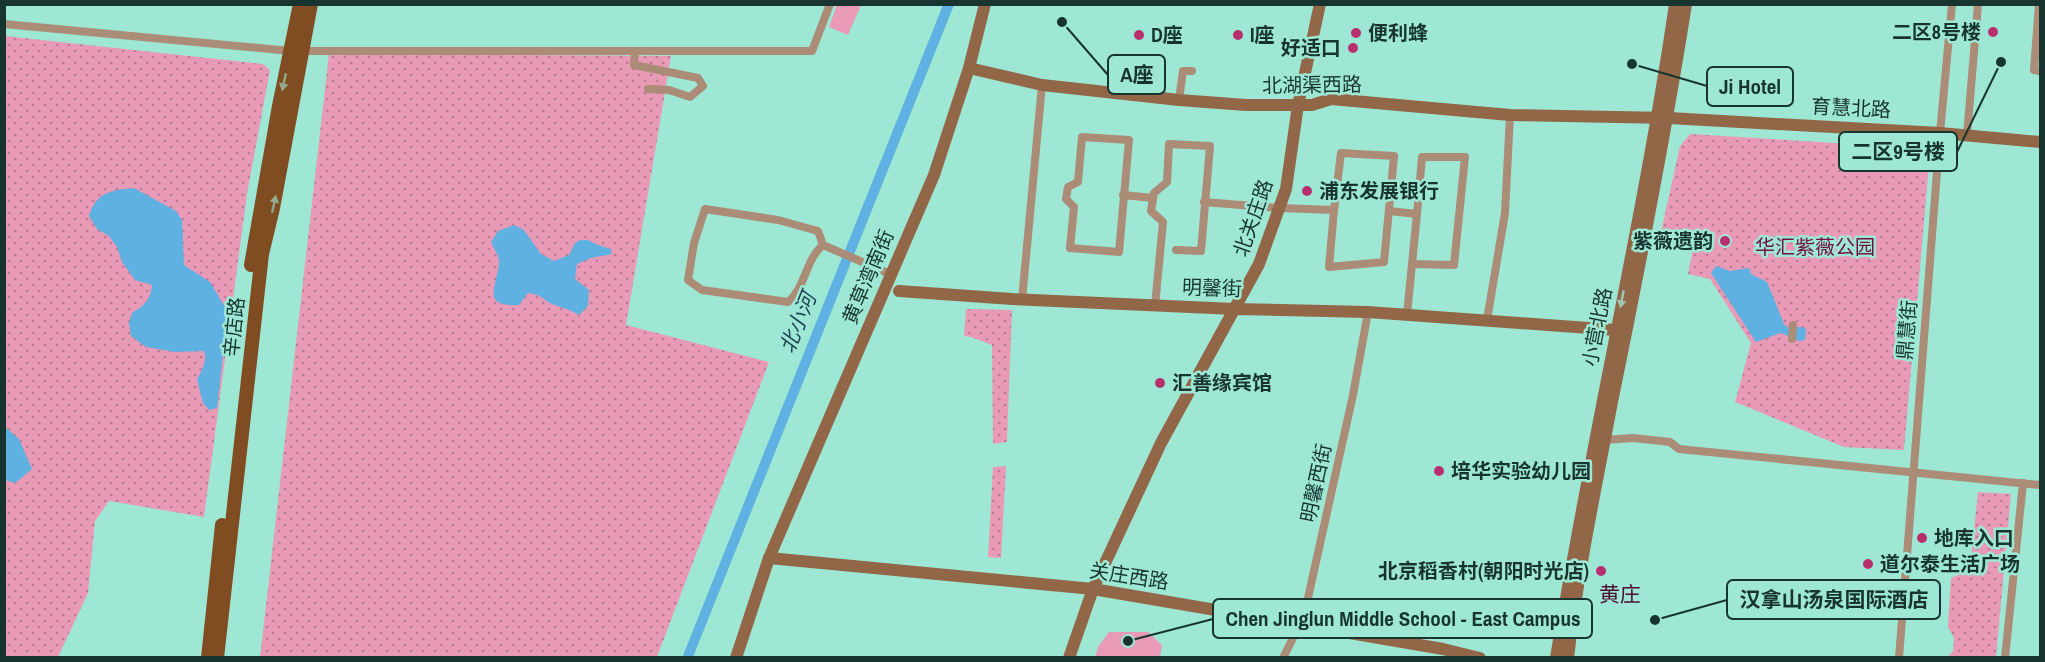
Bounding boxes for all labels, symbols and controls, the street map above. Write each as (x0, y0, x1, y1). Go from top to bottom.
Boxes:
place label: 二区8号楼 (1892, 18, 1981, 45)
place label: 便利蜂 (1368, 19, 1428, 46)
place label: D座 (1151, 21, 1183, 48)
place label: I座 (1250, 21, 1275, 48)
marker: 二区8号楼 (1986, 25, 2000, 39)
marker: 便利蜂 (1349, 26, 1363, 40)
marker: D座 (1132, 28, 1146, 42)
marker: I座 (1231, 28, 1245, 42)
place label: 好适口 (1281, 34, 1341, 61)
marker: 好适口 (1346, 41, 1360, 55)
callout: A座 (1108, 55, 1165, 94)
text: A座 (1120, 60, 1154, 89)
callout: Ji Hotel (1707, 67, 1793, 106)
street label: 北湖渠西路 (1262, 70, 1362, 99)
text: Ji Hotel (1719, 72, 1781, 101)
one-way arrow (279, 73, 288, 92)
street label: 育慧北路 (1810, 92, 1892, 123)
callout: 二区9号楼 (1839, 132, 1957, 171)
text: 二区9号楼 (1851, 137, 1945, 166)
street label: 北关庄路 (1227, 176, 1278, 260)
place label: 浦东发展银行 (1319, 177, 1439, 204)
marker: 浦东发展银行 (1300, 184, 1314, 198)
one-way arrow (270, 194, 279, 213)
street label: 黄草湾南街 (836, 226, 900, 328)
place label: 紫薇遗韵 (1633, 227, 1713, 254)
park label: 华汇紫薇公园 (1755, 233, 1875, 260)
marker: 紫薇遗韵 (1718, 234, 1732, 248)
street label: 明馨街 (1182, 273, 1242, 302)
water label: 北小河 (772, 284, 824, 357)
street label: 小营北路 (1576, 285, 1617, 369)
one-way arrow (1617, 290, 1626, 309)
street label: 辛店路 (217, 296, 250, 358)
street label: 鼎慧街 (1890, 299, 1923, 361)
place label: 汇善缘宾馆 (1172, 369, 1272, 396)
marker: 汇善缘宾馆 (1153, 376, 1167, 390)
street label: 明馨西街 (1294, 441, 1337, 525)
place label: 培华实验幼儿园 (1451, 457, 1591, 484)
marker: 培华实验幼儿园 (1432, 464, 1446, 478)
place label: 地库入口 (1934, 524, 2014, 551)
marker: 地库入口 (1915, 531, 1929, 545)
place label: 道尔泰生活广场 (1880, 550, 2020, 577)
street label: 关庄西路 (1087, 556, 1171, 595)
place label: 北京稻香村(朝阳时光店) (1378, 557, 1589, 584)
marker: 道尔泰生活广场 (1861, 557, 1875, 571)
marker: 北京稻香村(朝阳时光店) (1594, 564, 1608, 578)
district label: 黄庄 (1599, 580, 1641, 609)
callout: 汉拿山汤泉国际酒店 (1727, 580, 1940, 619)
text: 汉拿山汤泉国际酒店 (1740, 585, 1929, 614)
callout: Chen Jinglun Middle School - East Campus (1213, 599, 1592, 638)
text: Chen Jinglun Middle School - East Campus (1225, 604, 1581, 633)

